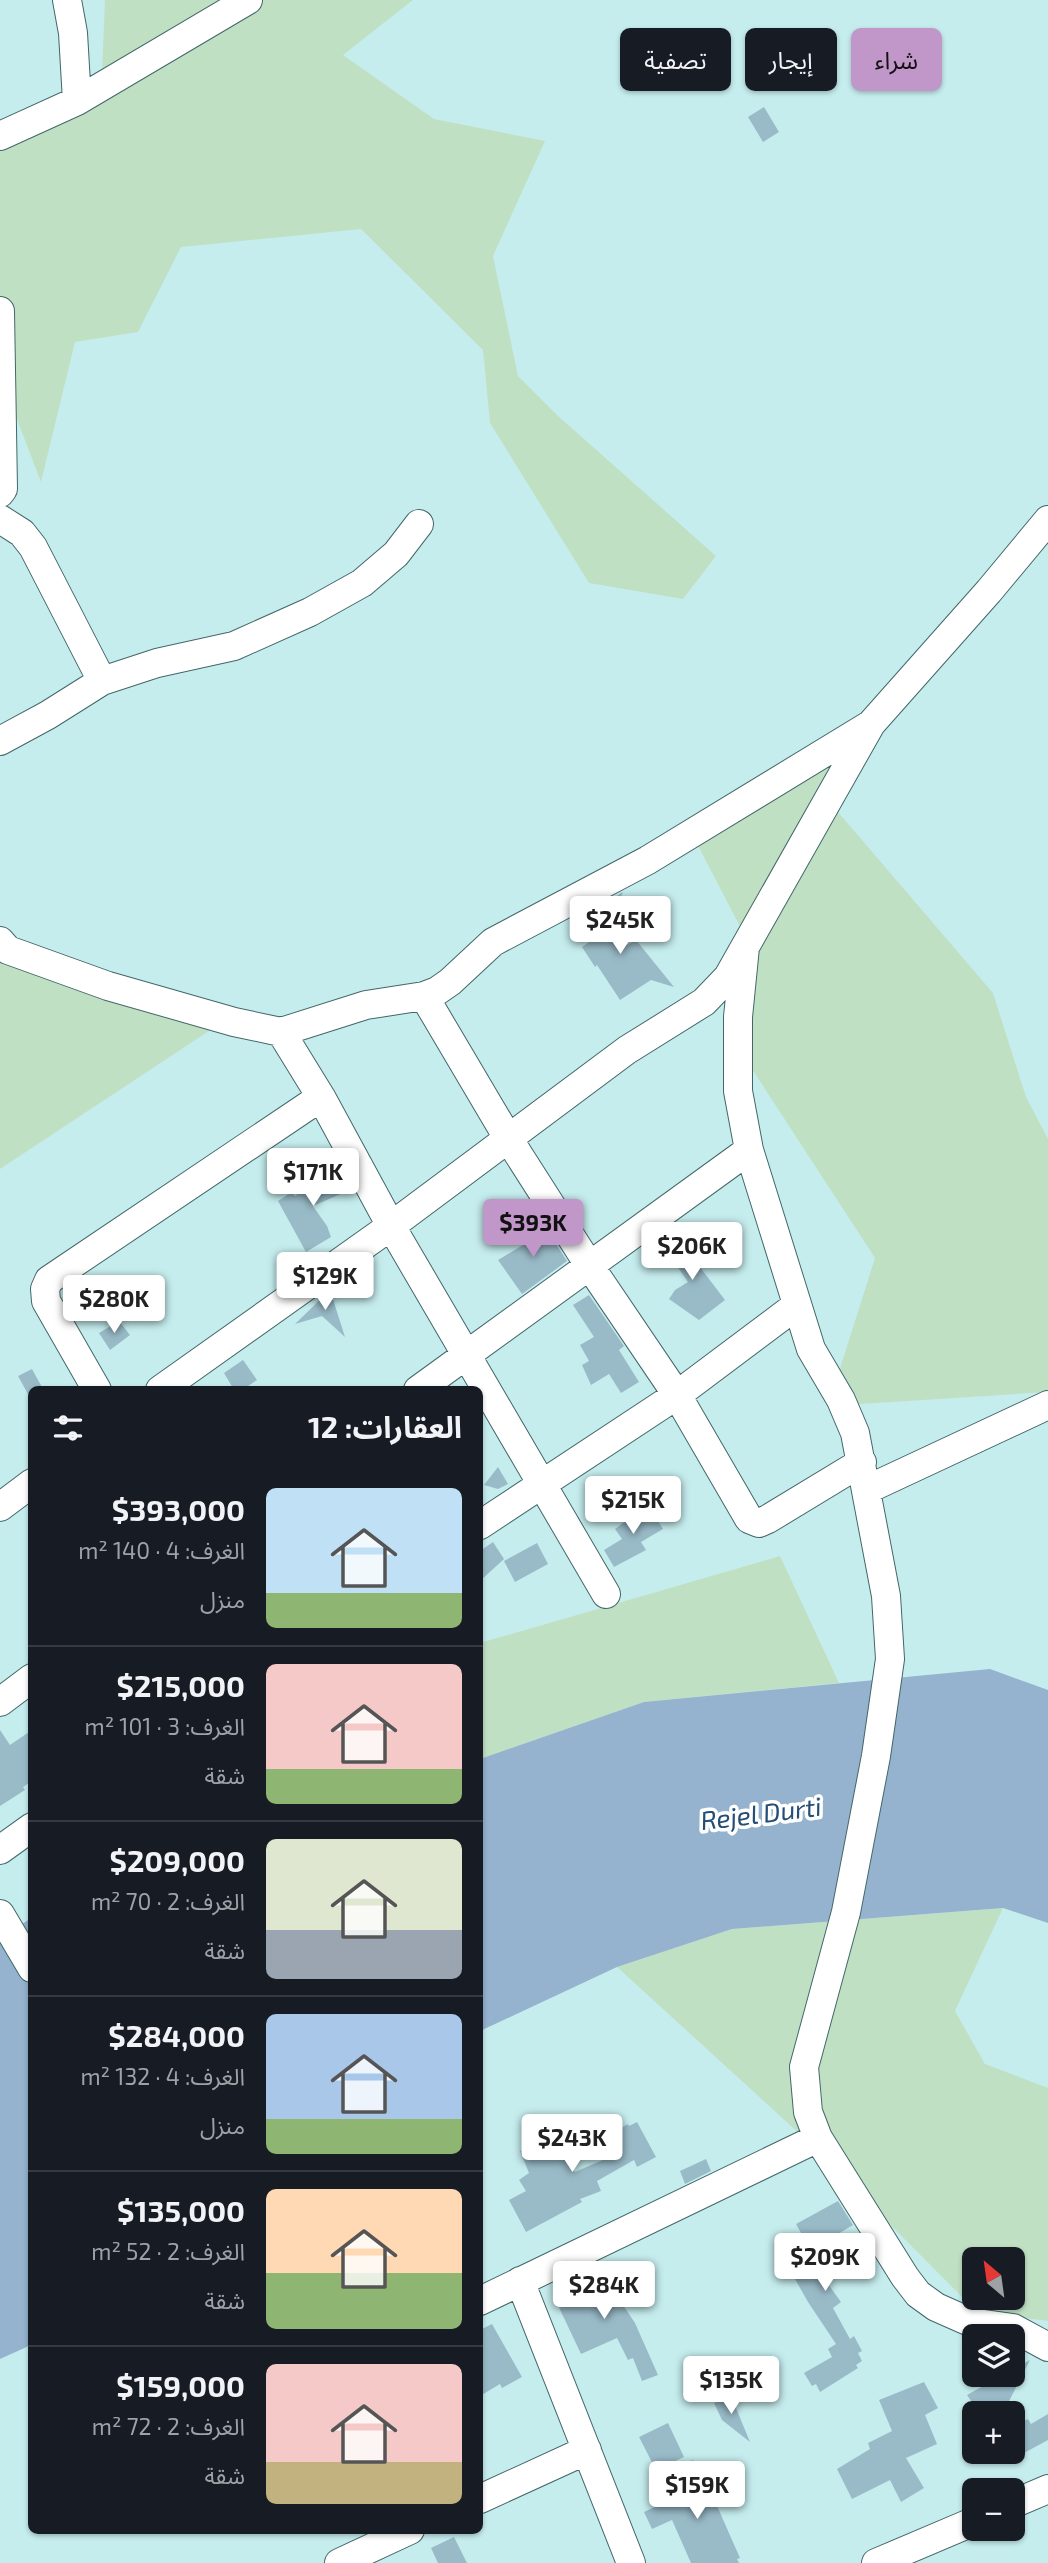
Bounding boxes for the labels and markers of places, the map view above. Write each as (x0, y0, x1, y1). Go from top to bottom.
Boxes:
pin: $245K (571, 897, 669, 956)
pin: $171K (264, 1148, 362, 1208)
pin: $393K (484, 1200, 582, 1259)
pin: $206K (643, 1222, 741, 1282)
pin: $129K (276, 1252, 374, 1312)
pin: $280K (65, 1276, 163, 1335)
pin: $215K (584, 1476, 682, 1536)
pin: $243K (523, 2114, 621, 2174)
pin: $209K (776, 2234, 874, 2293)
pin: $284K (555, 2262, 653, 2321)
pin: $135K (682, 2356, 780, 2416)
pin: $159K (648, 2462, 746, 2521)

